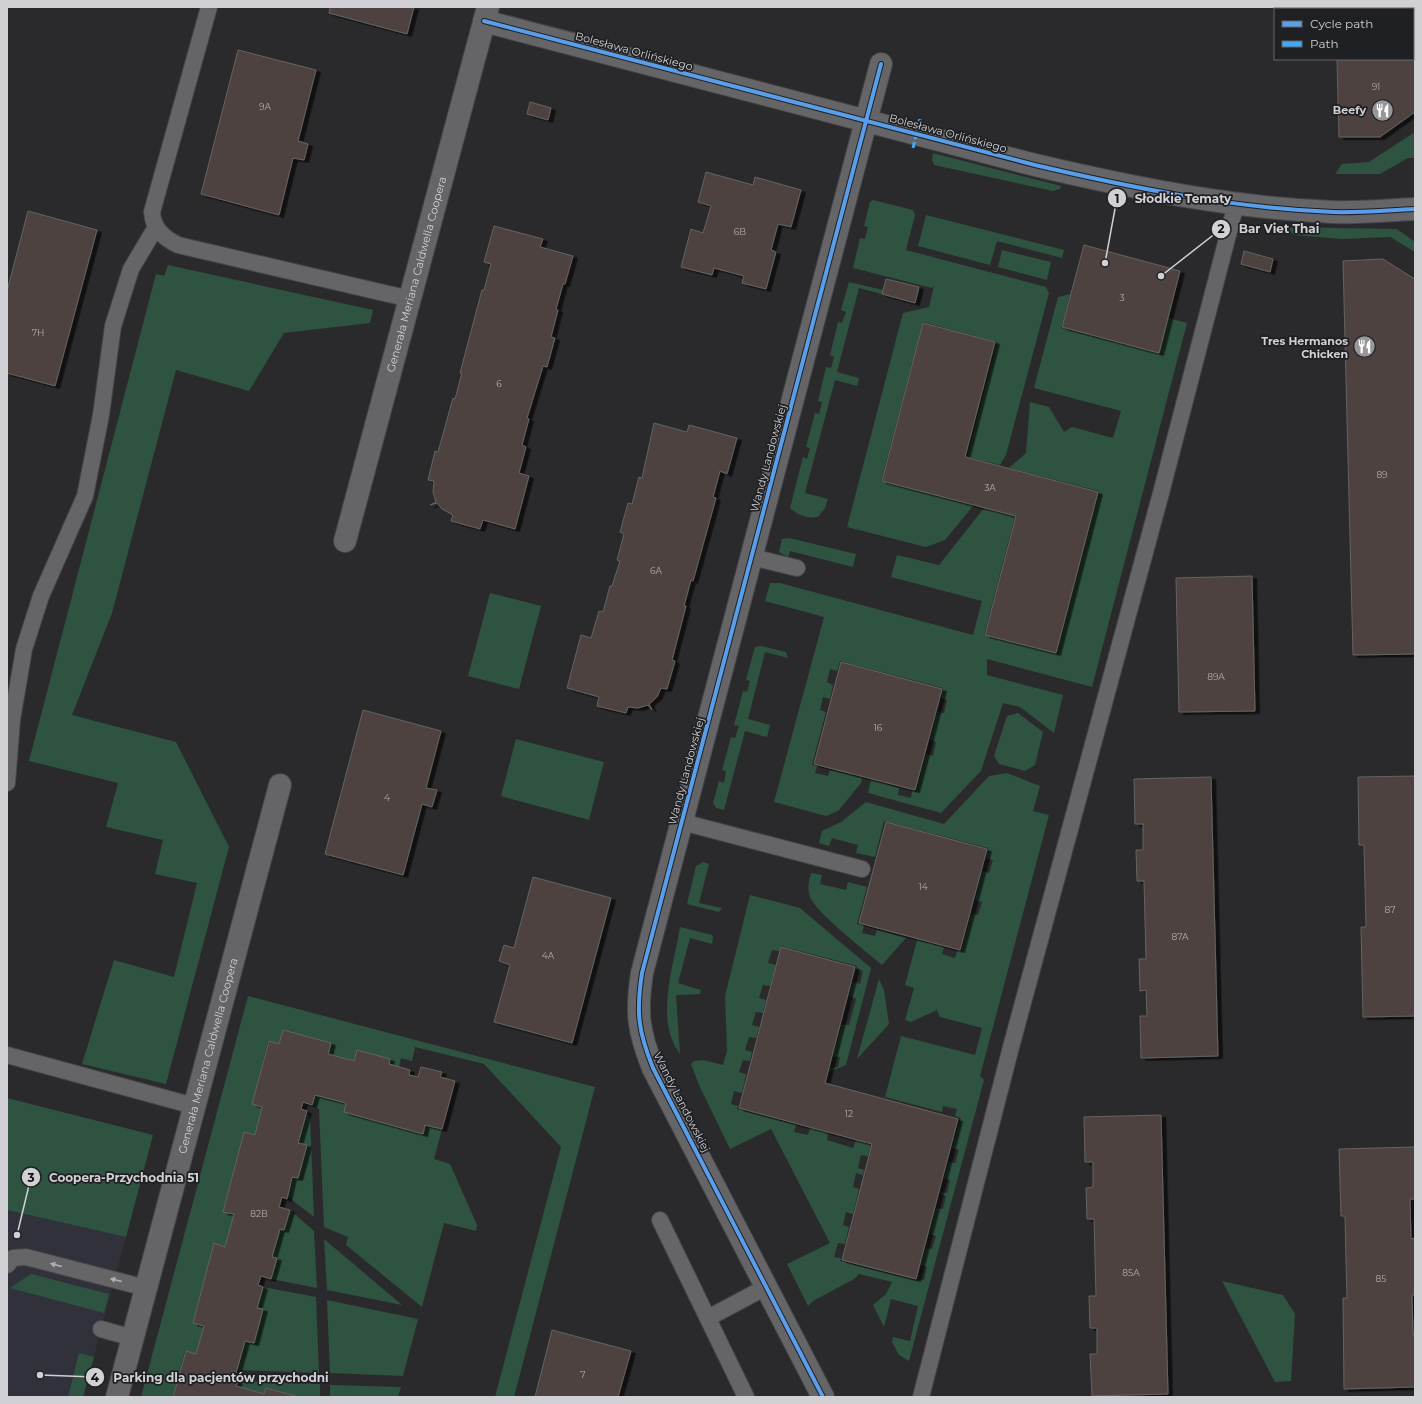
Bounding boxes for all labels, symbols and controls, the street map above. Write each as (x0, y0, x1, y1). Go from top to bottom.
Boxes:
legend (1274, 8, 1414, 60)
text: Cycle path (1310, 16, 1373, 31)
street label: Bolesława Orlińskiego (574, 29, 695, 73)
text: Path (1310, 36, 1339, 51)
house number: 91 (1372, 81, 1380, 92)
restaurant icon: Beefy (1369, 97, 1395, 123)
house number: 9A (259, 101, 271, 112)
place label: Beefy (1333, 103, 1366, 117)
street label: Bolesława Orlińskiego (888, 111, 1009, 155)
street label: Generała Meriana Caldwella Coopera (383, 175, 449, 374)
callout: Słodkie Tematy (1107, 186, 1240, 210)
text: 1 (1115, 191, 1119, 206)
text: Słodkie Tematy (1135, 191, 1232, 206)
callout: Bar Viet Thai (1211, 217, 1328, 241)
text: 2 (1217, 221, 1225, 236)
text: Bar Viet Thai (1239, 221, 1319, 236)
house number: 6B (734, 226, 746, 237)
house number: 3 (1119, 292, 1125, 303)
house number: 7H (32, 327, 44, 338)
place label: Tres Hermanos Chicken (1261, 334, 1348, 361)
restaurant icon: Tres Hermanos Chicken (1351, 334, 1377, 360)
house number: 6 (496, 378, 502, 389)
street label: Wandy Landowskiej (747, 403, 789, 513)
house number: 89 (1376, 469, 1388, 480)
house number: 3A (984, 482, 996, 493)
house number: 6A (650, 565, 663, 576)
house number: 89A (1207, 671, 1225, 682)
street label: Wandy Landowskiej (665, 716, 707, 826)
house number: 16 (874, 722, 883, 733)
house number: 4 (384, 792, 390, 803)
house number: 14 (918, 881, 928, 892)
house number: 87 (1384, 904, 1396, 915)
house number: 87A (1172, 931, 1189, 942)
house number: 4A (542, 950, 555, 961)
street label: Generała Meriana Caldwella Coopera (175, 956, 241, 1155)
street label: Wandy Landowskiej (651, 1050, 713, 1154)
house number: 12 (845, 1108, 853, 1119)
callout: Coopera-Przychodnia 51 (21, 1165, 207, 1189)
text: 3 (26, 1170, 35, 1185)
text: Coopera-Przychodnia 51 (49, 1170, 199, 1185)
house number: 82B (250, 1208, 268, 1219)
one-way arrow (50, 1261, 62, 1267)
house number: 85A (1122, 1267, 1140, 1278)
house number: 85 (1376, 1273, 1386, 1284)
one-way arrow (110, 1277, 122, 1283)
callout: Parking dla pacjentów przychodni (85, 1365, 337, 1389)
house number: 7 (580, 1369, 586, 1380)
text: 4 (91, 1370, 100, 1385)
text: Parking dla pacjentów przychodni (113, 1370, 329, 1385)

